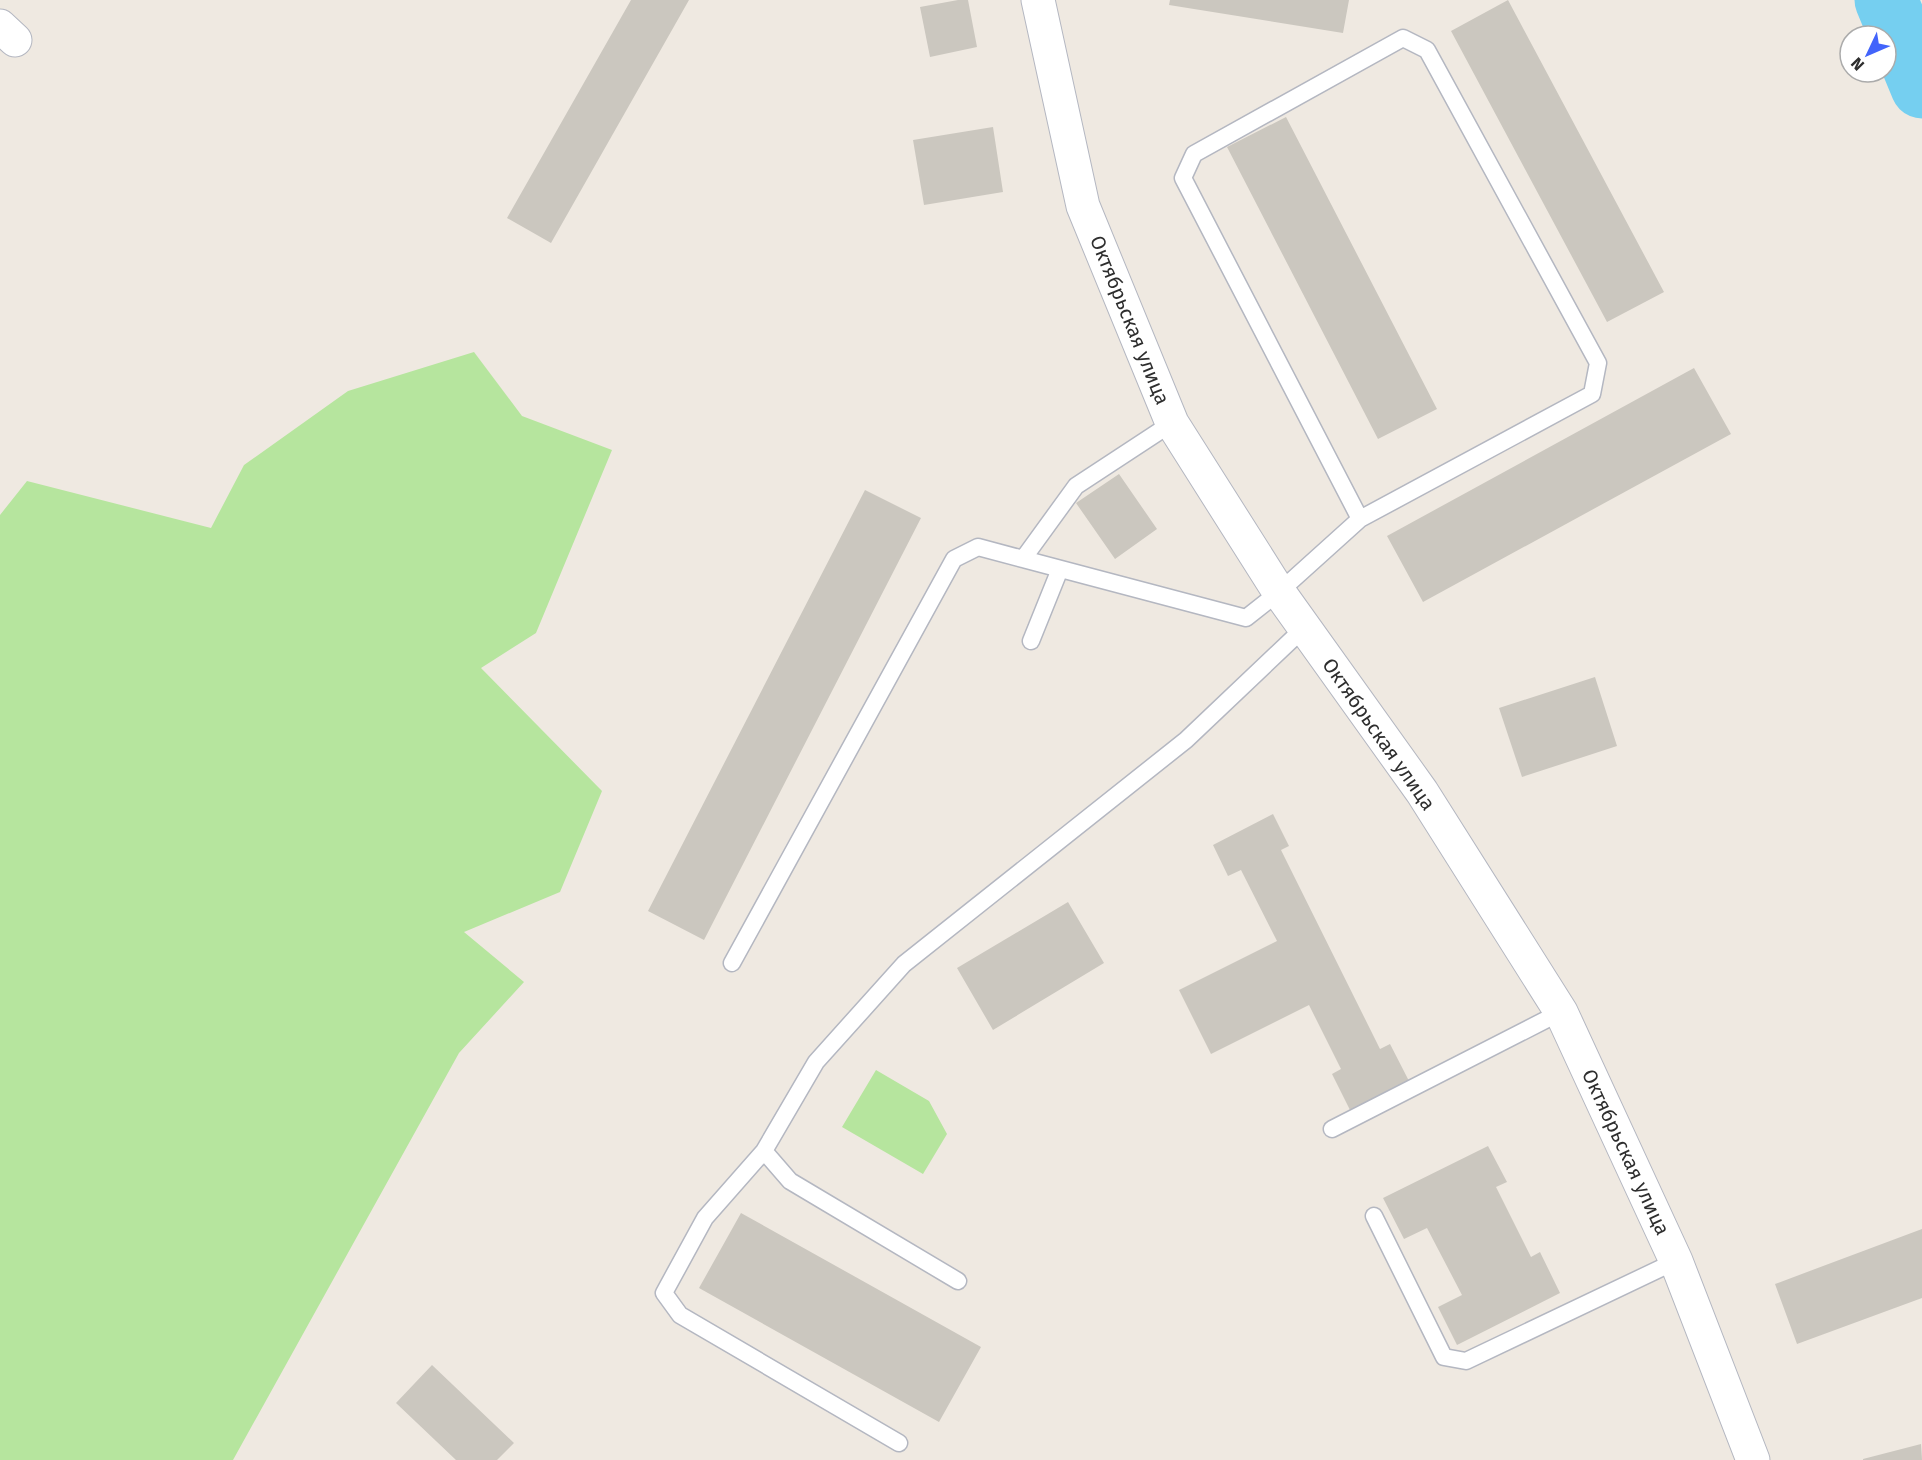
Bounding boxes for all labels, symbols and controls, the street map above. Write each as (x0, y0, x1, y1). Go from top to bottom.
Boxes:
north arrow (1838, 24, 1898, 84)
text: N (1847, 54, 1868, 74)
street label: Октябрьская улица (1085, 232, 1175, 408)
street label: Октябрьская улица (1317, 653, 1441, 815)
street label: Октябрьская улица (1577, 1065, 1675, 1239)

